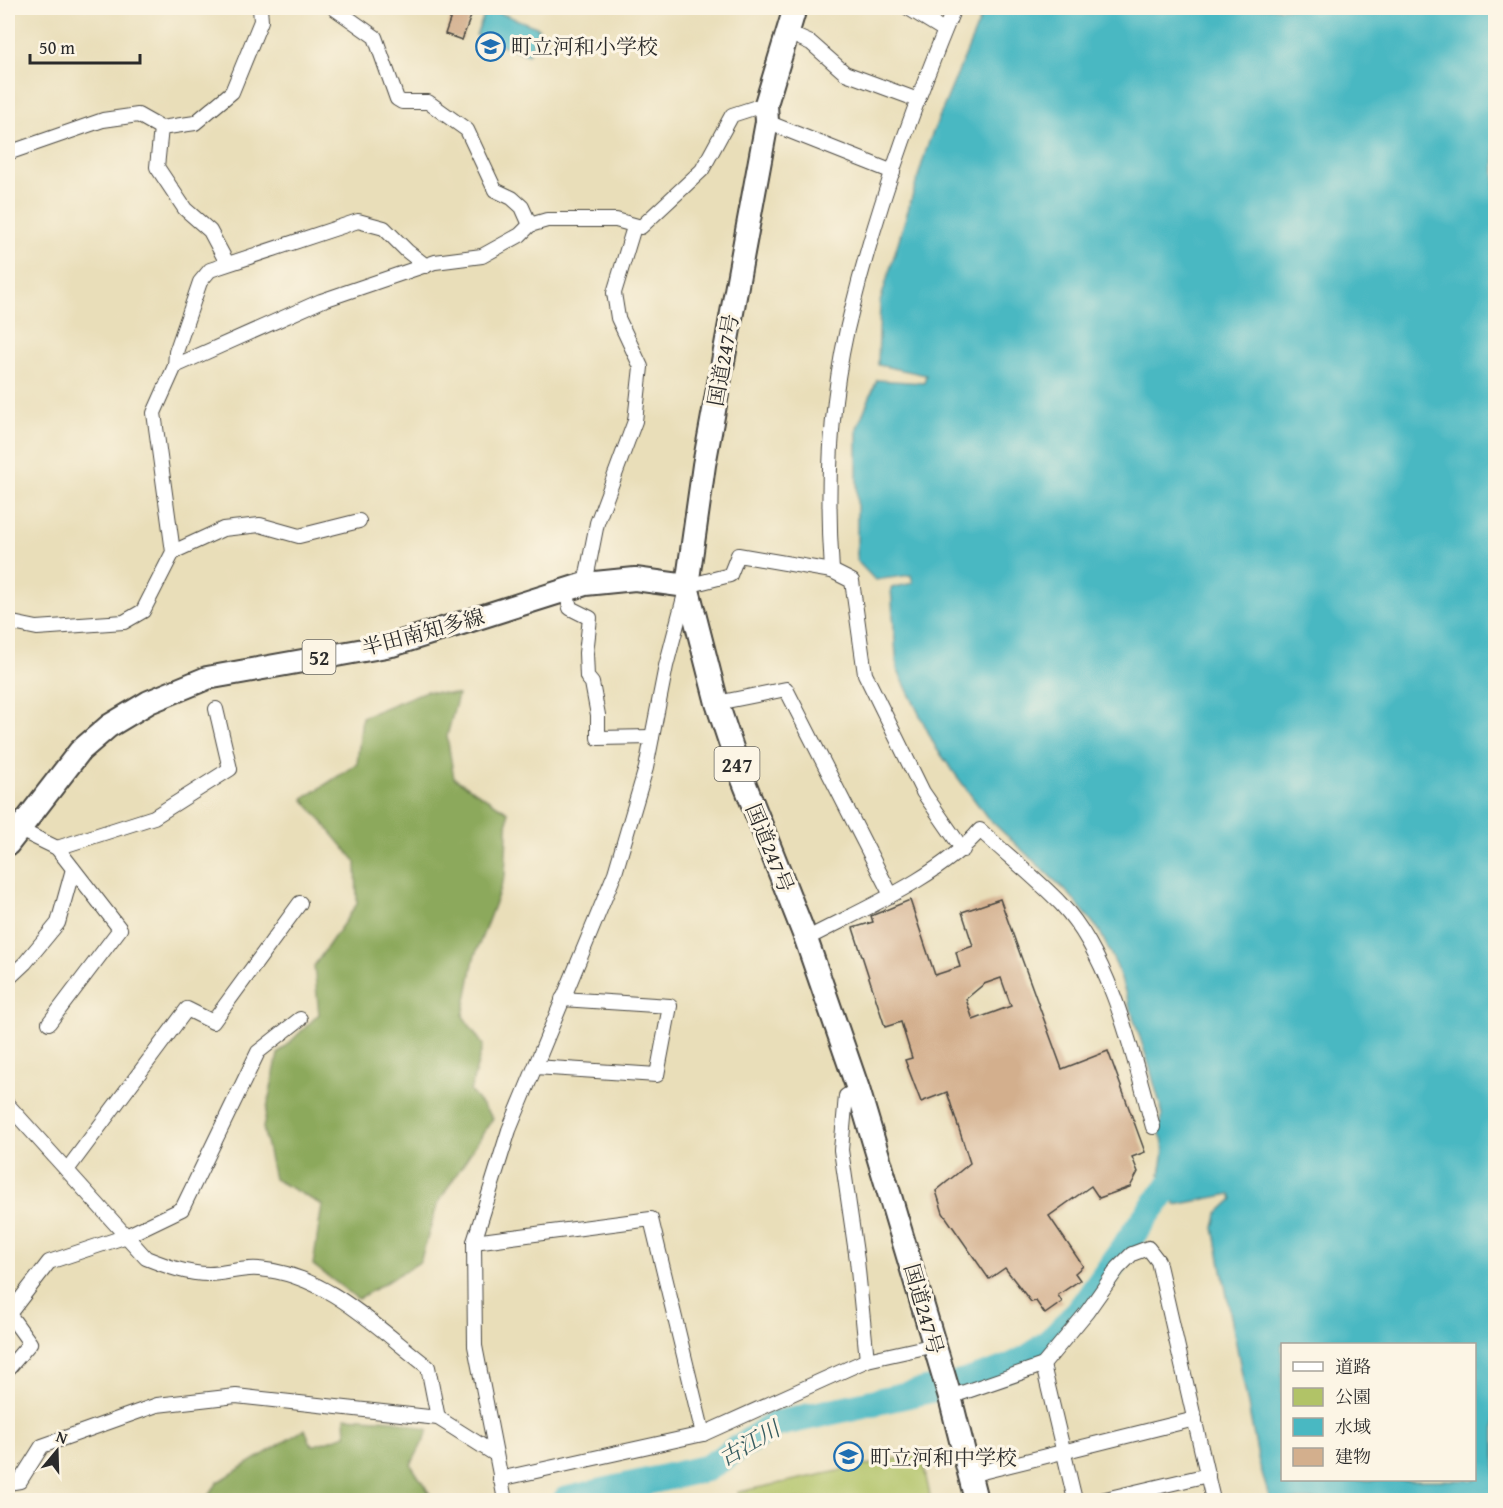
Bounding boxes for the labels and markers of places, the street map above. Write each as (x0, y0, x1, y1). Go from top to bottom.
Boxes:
school or university icon: 町立河和小学校 (474, 30, 506, 62)
place label: 町立河和小学校 (511, 31, 658, 62)
school or university icon: 町立河和中学校 (833, 1441, 865, 1473)
place label: 町立河和中学校 (870, 1442, 1017, 1473)

